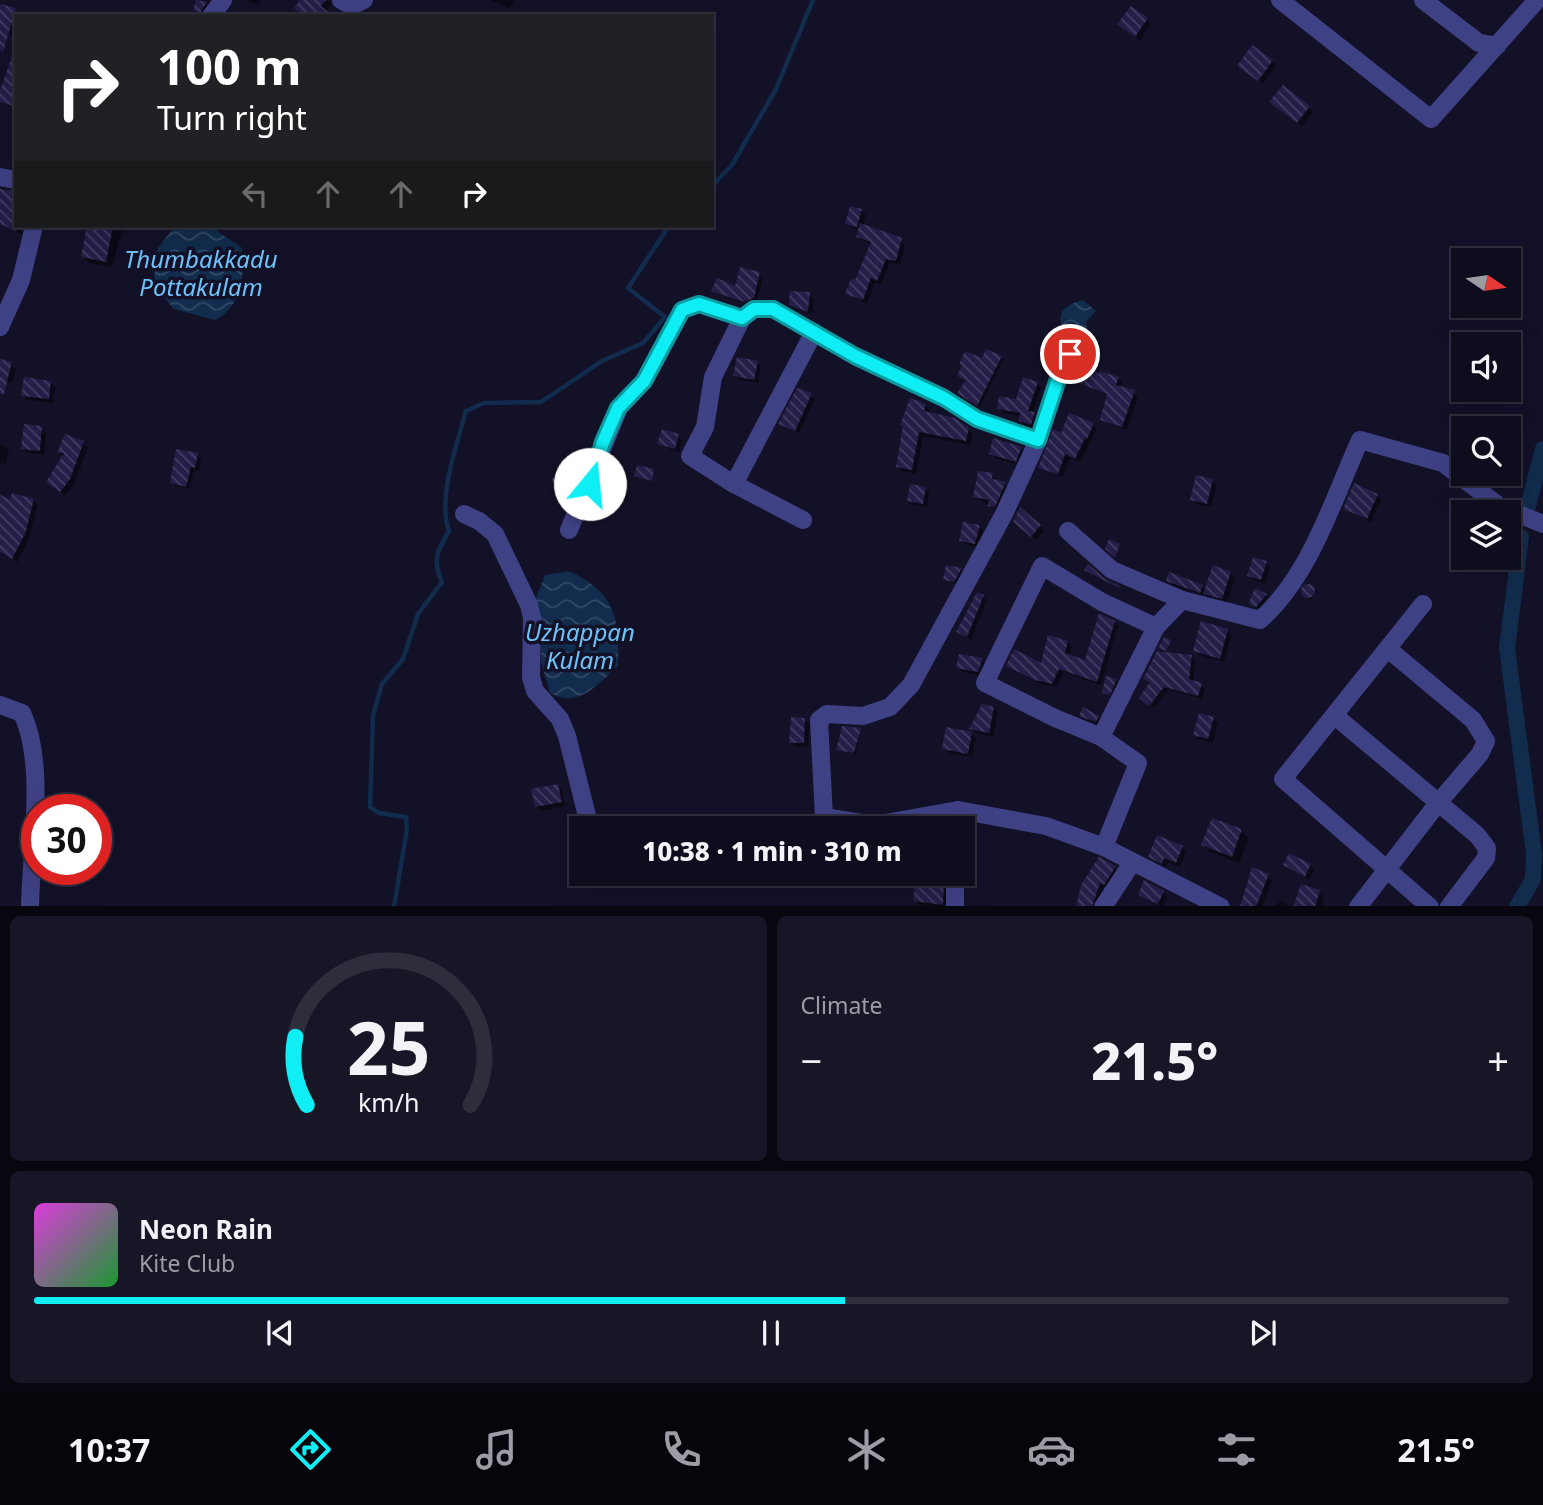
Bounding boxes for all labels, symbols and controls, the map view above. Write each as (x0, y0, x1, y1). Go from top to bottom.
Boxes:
text: 100 m (157, 33, 302, 99)
icon: right (42, 42, 133, 133)
text: Turn right (157, 96, 307, 139)
icon: left (236, 175, 274, 213)
icon: ahead (309, 175, 347, 213)
icon: ahead (382, 175, 420, 213)
icon: right (455, 175, 493, 213)
water label: Thumbakkadu Pottakulam (124, 242, 278, 303)
north arrow (1451, 248, 1521, 318)
map controls (1451, 248, 1521, 570)
pin (1040, 324, 1100, 384)
button: sound (1451, 332, 1521, 402)
icon: arrive (1051, 335, 1089, 373)
button: search (1451, 416, 1521, 486)
position arrow (553, 447, 627, 521)
button: layers (1451, 500, 1521, 570)
water label: Uzhappan Kulam (525, 615, 635, 676)
speed limit sign: 30 (21, 794, 112, 885)
text: 10:38 · 1 min · 310 m (642, 833, 902, 869)
text: Climate (801, 989, 883, 1021)
text: 25 (347, 997, 430, 1096)
text: 21.5° (1091, 1024, 1218, 1095)
text: − (801, 1034, 822, 1086)
text: + (1487, 1034, 1509, 1086)
text: km/h (357, 1084, 419, 1118)
text: Neon Rain (139, 1211, 273, 1247)
text: Kite Club (139, 1247, 235, 1279)
icon: previous (261, 1314, 299, 1352)
icon: pause (752, 1314, 790, 1352)
icon: next (1244, 1314, 1282, 1352)
icon: directions (286, 1425, 335, 1474)
icon: music (472, 1425, 521, 1474)
icon: phone (657, 1425, 706, 1474)
icon: climate (842, 1425, 891, 1474)
icon: car (1027, 1425, 1076, 1474)
icon: filters (1212, 1425, 1261, 1474)
text: 10:37 (68, 1428, 150, 1471)
text: 21.5° (1397, 1428, 1475, 1471)

